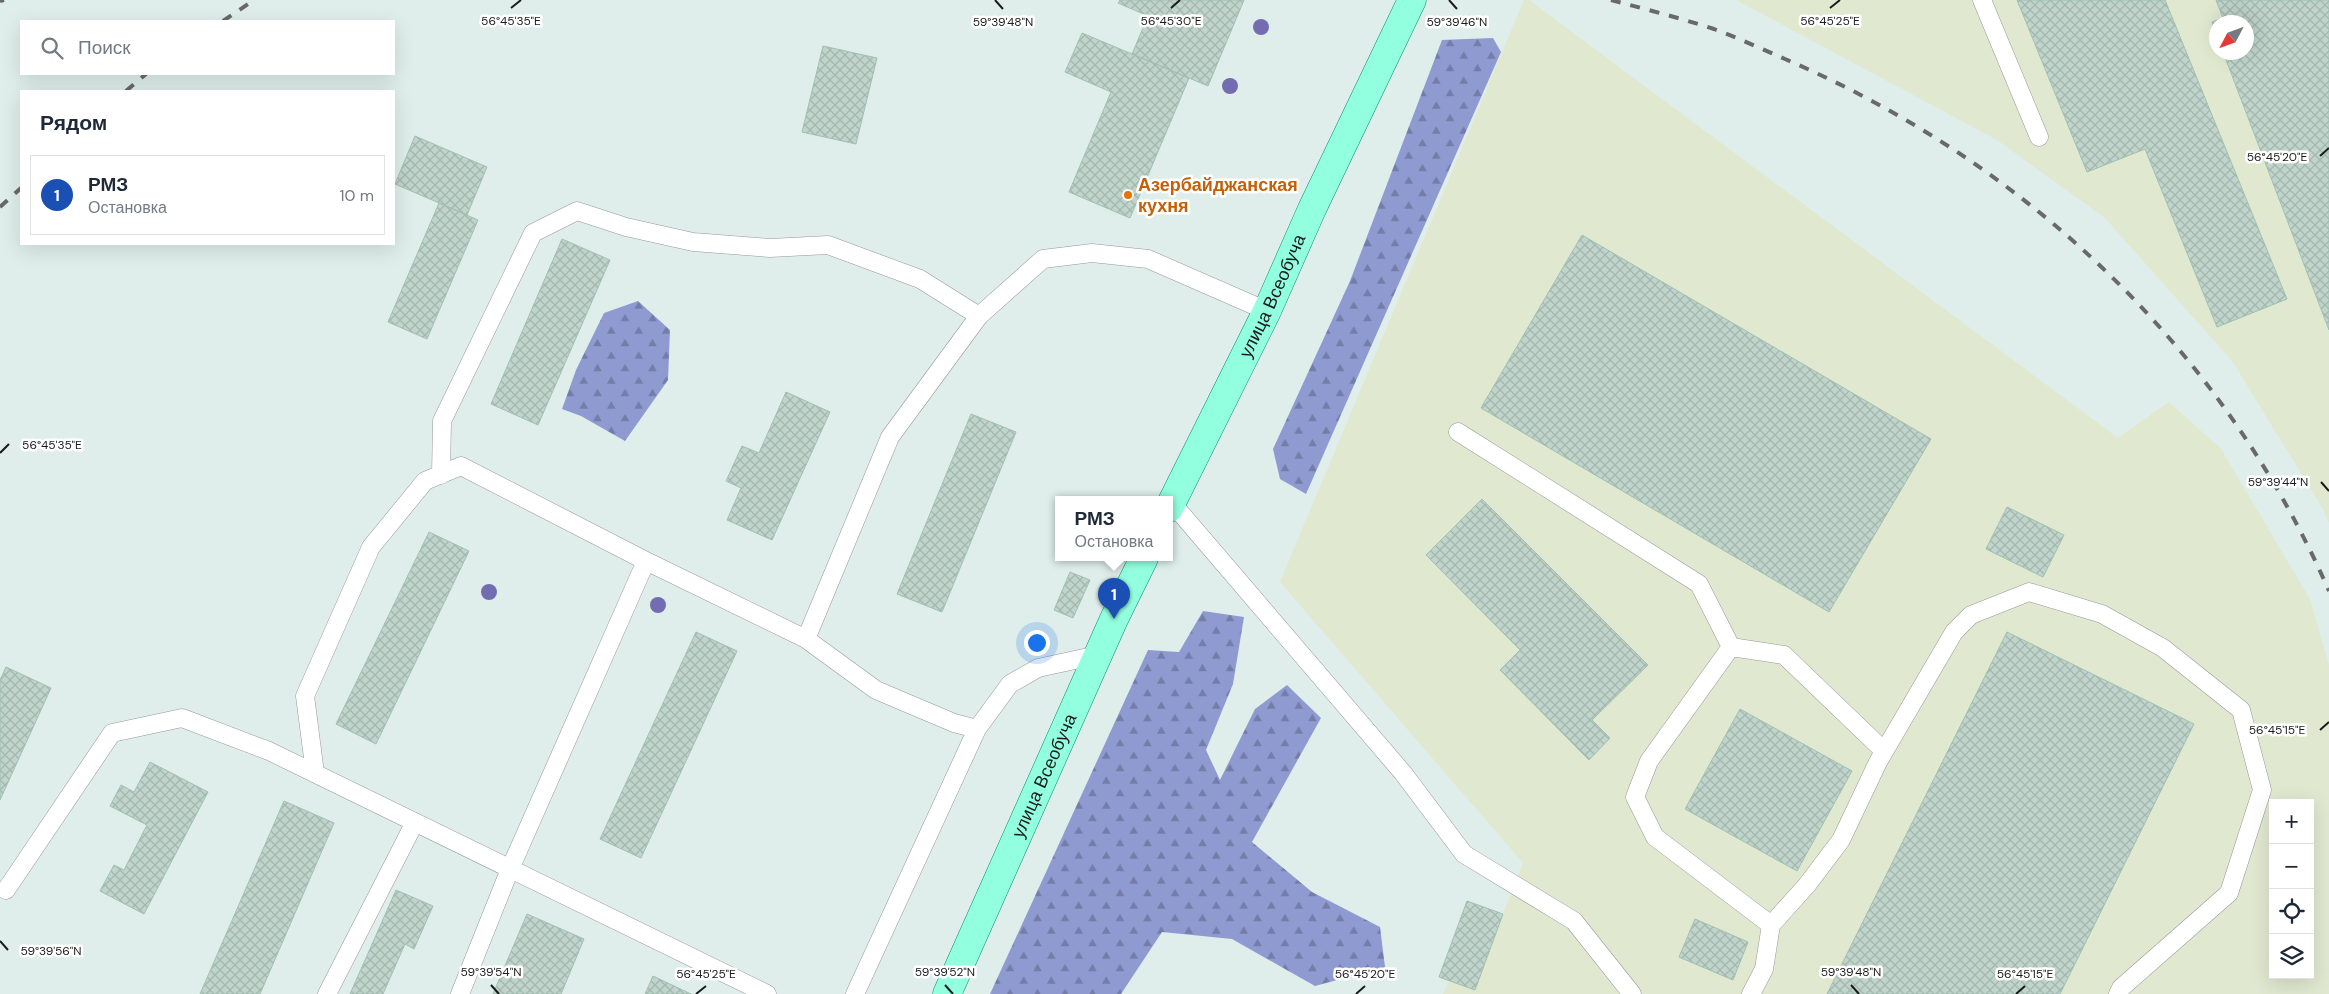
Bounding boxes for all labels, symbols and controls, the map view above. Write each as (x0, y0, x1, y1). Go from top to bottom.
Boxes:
text: 56°45'35"E (481, 13, 541, 29)
text: 56°45'30"E (1141, 13, 1202, 29)
text: 56°45'25"E (1800, 13, 1860, 29)
text: 59°39'48"N (973, 14, 1033, 30)
text: 59°39'46"N (1427, 14, 1487, 30)
north arrow (2209, 15, 2254, 60)
search box (20, 20, 395, 75)
icon: search (38, 34, 66, 62)
text: Поиск (78, 35, 131, 60)
text: Рядом (40, 109, 107, 137)
text: 56°45'20"E (2247, 149, 2307, 165)
text: РМЗ (88, 172, 128, 197)
place label: Азербайджанская кухня (1138, 173, 1298, 218)
text: 1 (54, 185, 60, 206)
text: 10 m (340, 185, 374, 206)
marker: Азербайджанская кухня (1122, 189, 1134, 201)
text: Остановка (88, 197, 167, 218)
street label: улица Всеобуча (1234, 229, 1312, 362)
text: 56°45'35"E (22, 437, 82, 453)
text: 59°39'44"N (2248, 474, 2308, 490)
popup (1055, 496, 1173, 561)
text: РМЗ (1075, 506, 1115, 531)
text: Остановка (1075, 531, 1153, 552)
pin: 1 (1098, 578, 1130, 619)
your location (1024, 630, 1050, 656)
street label: улица Всеобуча (1006, 709, 1083, 842)
text: 56°45'15"E (2249, 722, 2305, 738)
map controls (2269, 799, 2314, 979)
button: + (2269, 799, 2314, 844)
button: − (2269, 844, 2314, 889)
button: locate (2269, 889, 2314, 934)
button: layers (2269, 934, 2314, 979)
text: 59°39'56"N (20, 943, 82, 959)
text: 59°39'54"N (461, 964, 521, 980)
text: 59°39'52"N (915, 964, 975, 980)
text: 59°39'48"N (1821, 964, 1881, 980)
text: 56°45'25"E (676, 966, 736, 982)
text: 56°45'20"E (1335, 966, 1395, 982)
text: 56°45'15"E (1997, 966, 2053, 982)

